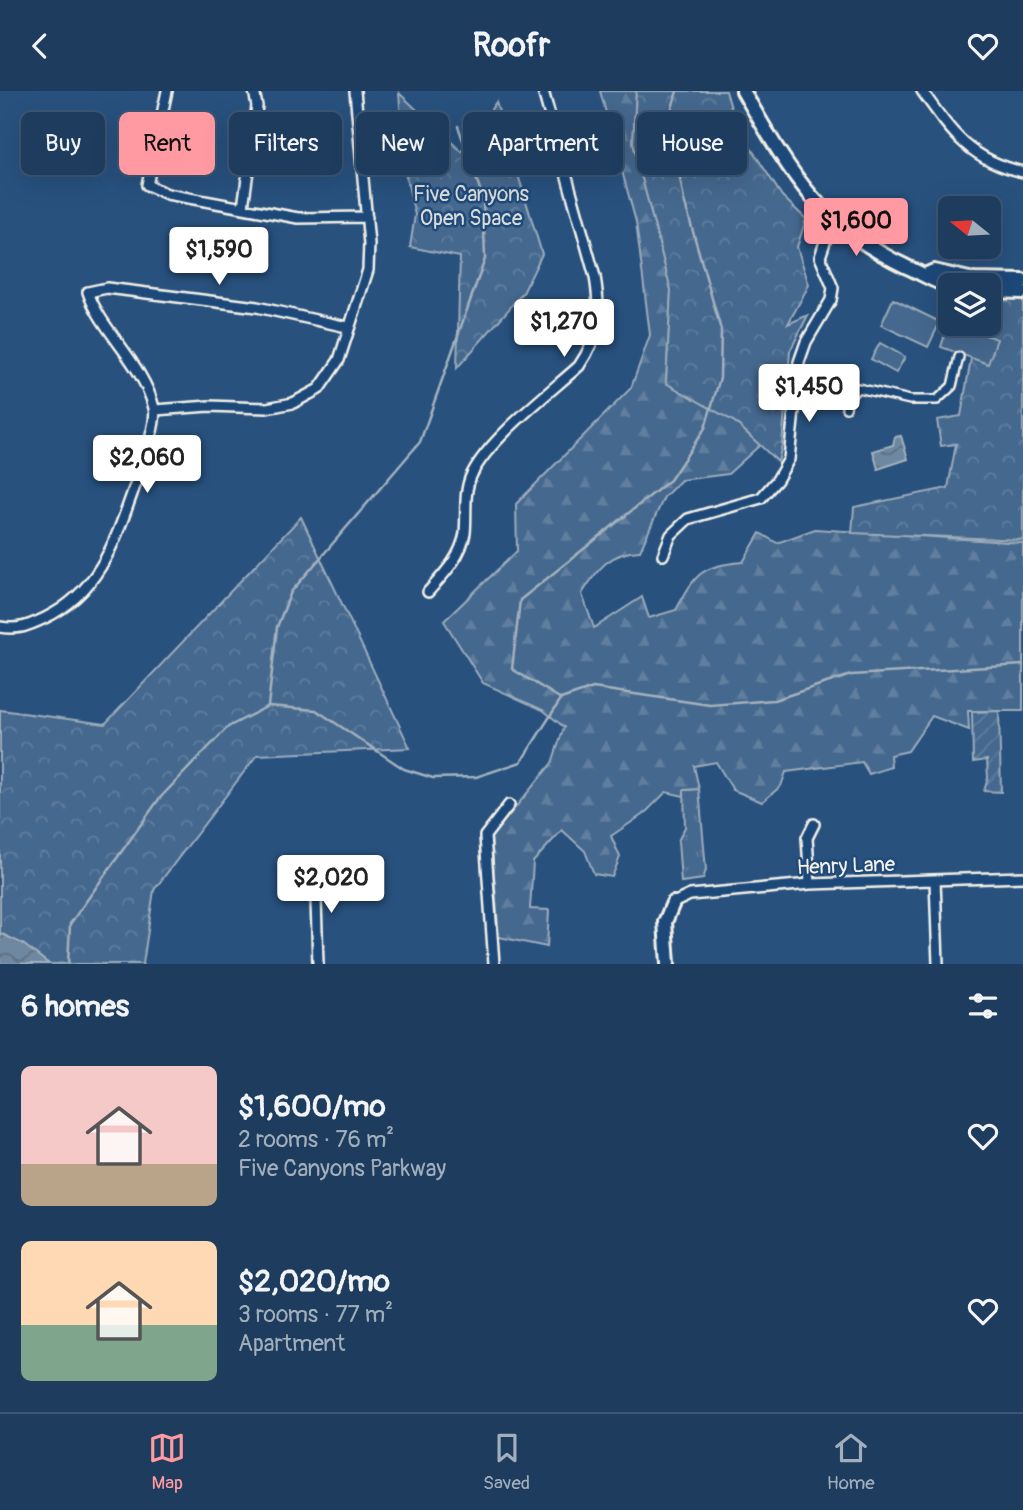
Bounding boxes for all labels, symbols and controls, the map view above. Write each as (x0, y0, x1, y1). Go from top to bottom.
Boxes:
text: Roofr (473, 26, 550, 66)
icon: back (21, 27, 59, 65)
icon: heart (964, 27, 1002, 65)
chip: Buy (21, 112, 105, 175)
chip: Rent (119, 112, 215, 175)
chip: Filters (229, 112, 342, 175)
chip: New (356, 112, 449, 175)
chip: Apartment (463, 112, 623, 175)
chip: House (637, 112, 747, 175)
park label: Five Canyons Open Space (413, 181, 530, 232)
north arrow (938, 196, 1001, 259)
map controls (938, 196, 1001, 336)
pin: $1,600 (799, 199, 913, 258)
text: $1,600 (820, 206, 892, 235)
pin: $1,590 (162, 227, 276, 287)
text: $1,590 (185, 235, 253, 264)
button: layers (938, 273, 1001, 336)
pin: $1,270 (507, 299, 621, 359)
text: $1,270 (530, 307, 598, 336)
pin: $1,450 (752, 365, 866, 424)
text: $1,450 (775, 372, 843, 401)
pin: $2,060 (90, 435, 204, 495)
text: $2,060 (109, 443, 185, 472)
street label: Henry Lane (796, 851, 896, 881)
pin: $2,020 (274, 855, 388, 915)
text: $2,020 (293, 863, 369, 892)
icon: filters (964, 987, 1002, 1025)
text: 6 homes (21, 988, 129, 1025)
text: $1,600/mo (238, 1088, 386, 1125)
icon: home (77, 1094, 161, 1178)
icon: heart (964, 1117, 1002, 1155)
text: 2 rooms · 76 m² (238, 1125, 394, 1154)
text: Five Canyons Parkway (238, 1154, 446, 1183)
text: $2,020/mo (238, 1263, 390, 1300)
icon: home (77, 1269, 161, 1353)
icon: heart (964, 1292, 1002, 1330)
text: 3 rooms · 77 m² (238, 1300, 393, 1329)
text: Apartment (238, 1329, 345, 1358)
tab: Map (148, 1429, 186, 1495)
tab: Saved (483, 1429, 530, 1495)
tab: Home (827, 1429, 875, 1495)

